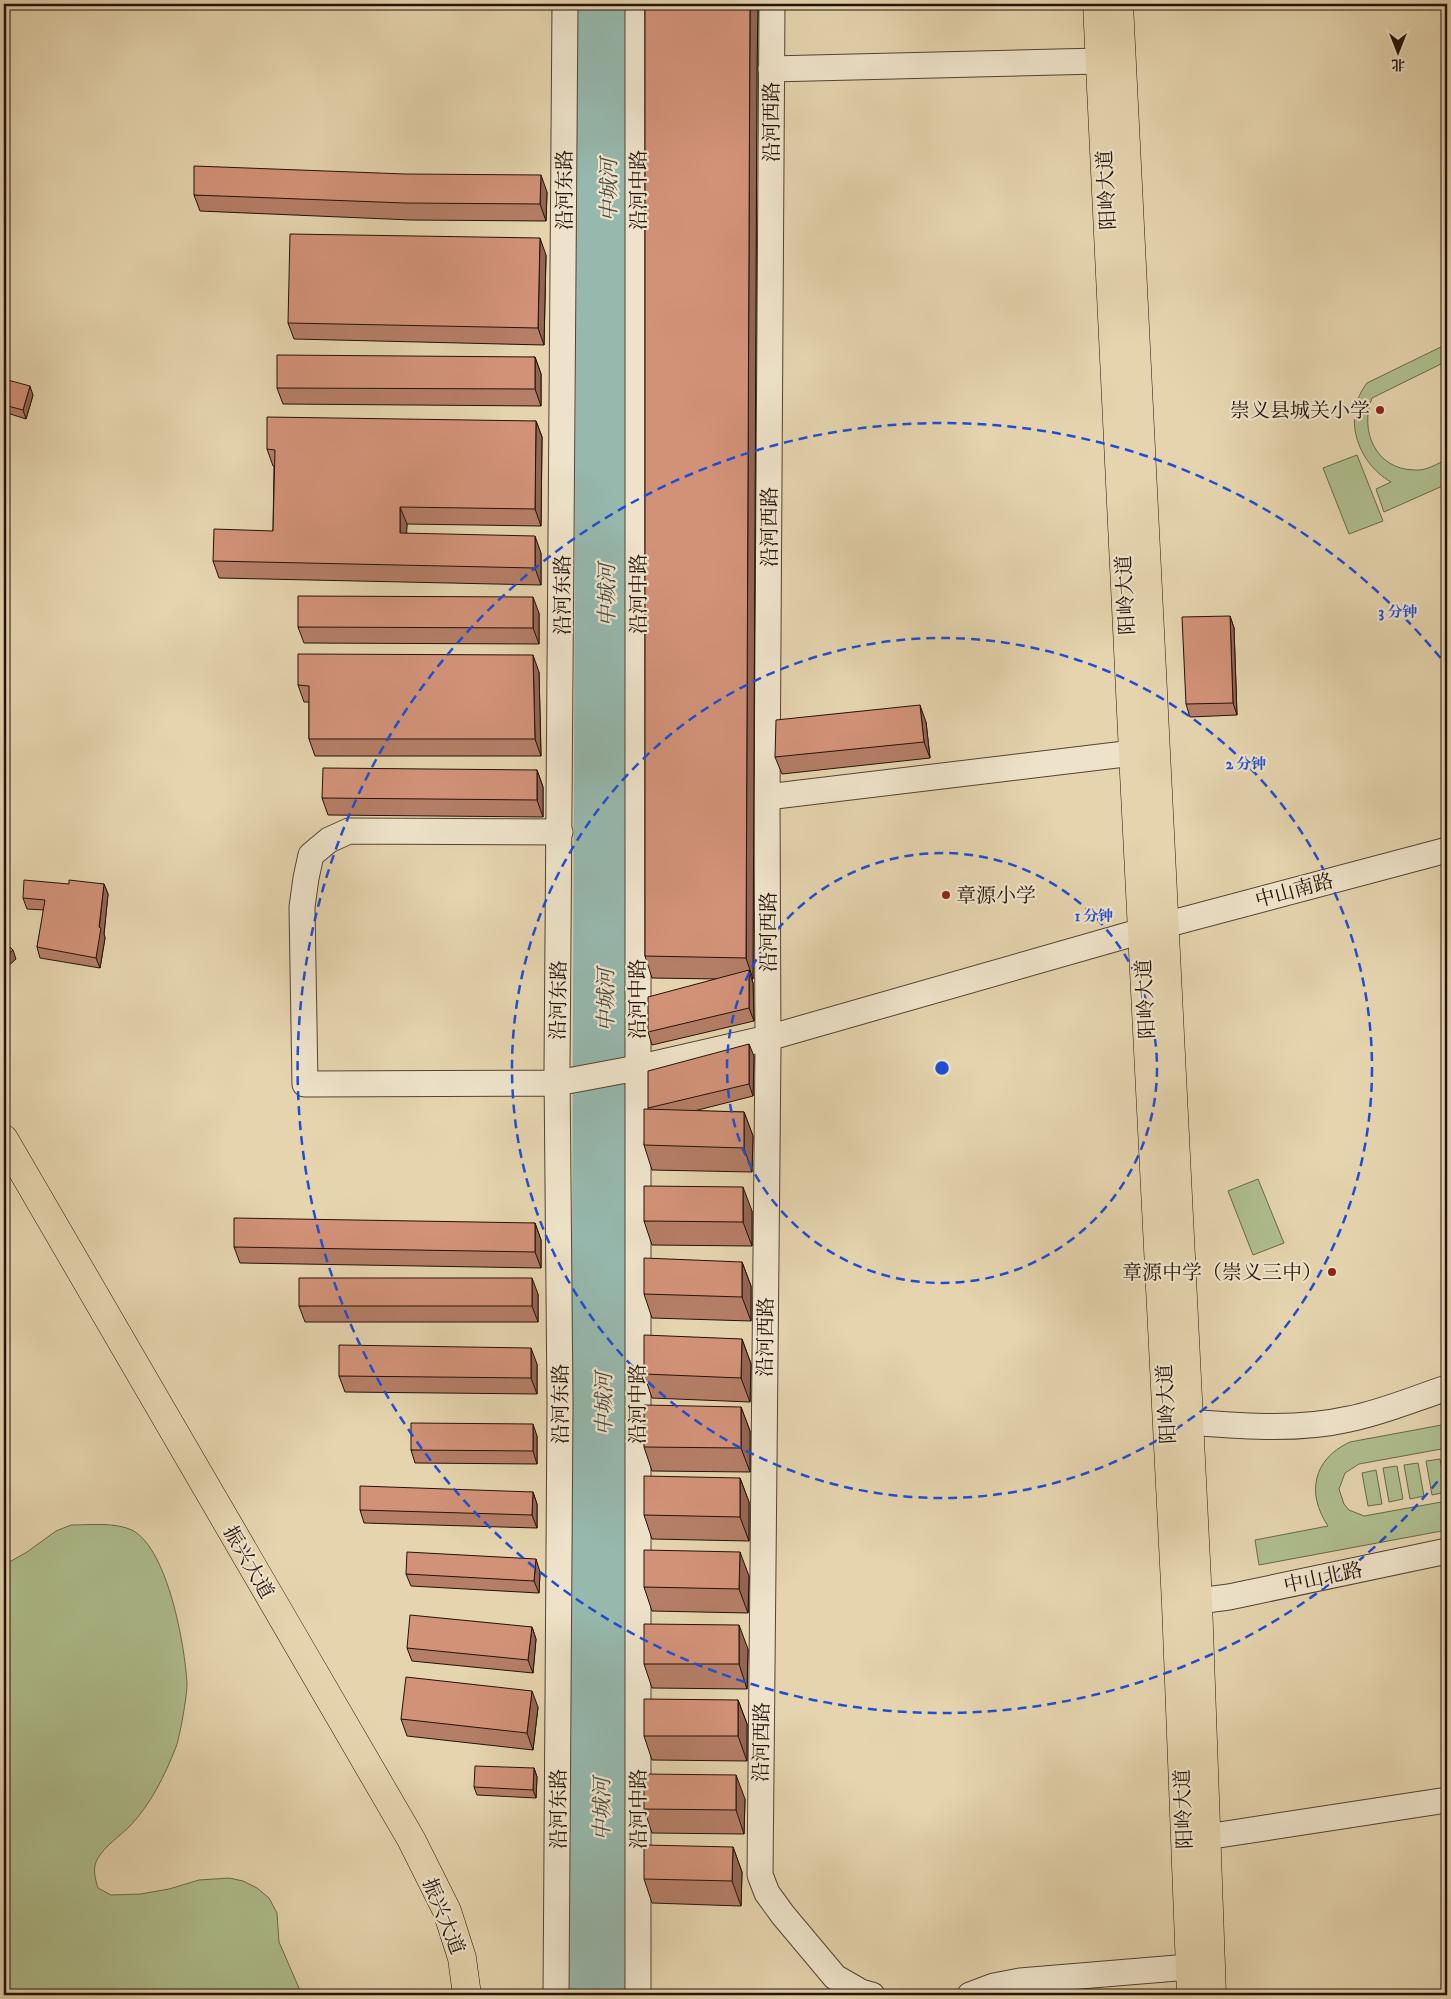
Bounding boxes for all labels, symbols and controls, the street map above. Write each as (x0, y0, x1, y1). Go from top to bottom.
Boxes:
north arrow (1374, 28, 1424, 78)
text: 北 (1391, 55, 1405, 73)
street label: 沿河西路 (760, 82, 785, 162)
street label: 阳岭大道 (1093, 149, 1122, 231)
street label: 沿河东路 (553, 150, 578, 230)
street label: 沿河中路 (627, 150, 652, 230)
water label: 中城河 (597, 155, 623, 222)
place label: 崇义县城关小学 (1230, 399, 1370, 424)
marker: 崇义县城关小学 (1374, 404, 1386, 416)
street label: 沿河西路 (758, 487, 783, 567)
street label: 沿河中路 (627, 554, 652, 634)
street label: 阳岭大道 (1112, 554, 1141, 636)
street label: 沿河东路 (551, 555, 576, 635)
water label: 中城河 (595, 560, 621, 627)
text: 3 分钟 (1379, 603, 1417, 622)
text: 2 分钟 (1226, 755, 1266, 774)
street label: 中山南路 (1253, 869, 1336, 914)
place label: 章源小学 (956, 884, 1036, 909)
marker: 章源小学 (940, 889, 952, 901)
street label: 沿河西路 (757, 892, 782, 972)
text: 1 分钟 (1075, 907, 1113, 926)
street label: 阳岭大道 (1132, 958, 1161, 1040)
street label: 沿河中路 (626, 959, 651, 1039)
street label: 沿河东路 (546, 960, 573, 1040)
water label: 中城河 (594, 965, 620, 1032)
centre of rings (933, 1059, 951, 1077)
place label: 章源中学（崇义三中） (1122, 1261, 1322, 1286)
marker: 章源中学（崇义三中） (1326, 1266, 1338, 1278)
street label: 沿河西路 (753, 1297, 780, 1377)
street label: 阳岭大道 (1153, 1363, 1182, 1445)
street label: 沿河东路 (549, 1364, 574, 1444)
street label: 沿河中路 (626, 1364, 651, 1444)
water label: 中城河 (592, 1369, 618, 1436)
street label: 振兴大道 (217, 1522, 279, 1604)
street label: 中山北路 (1282, 1558, 1365, 1599)
street label: 沿河西路 (749, 1702, 776, 1782)
street label: 沿河东路 (547, 1769, 572, 1849)
street label: 沿河中路 (627, 1769, 652, 1849)
street label: 阳岭大道 (1171, 1769, 1198, 1849)
water label: 中城河 (590, 1774, 616, 1841)
street label: 振兴大道 (416, 1875, 469, 1958)

